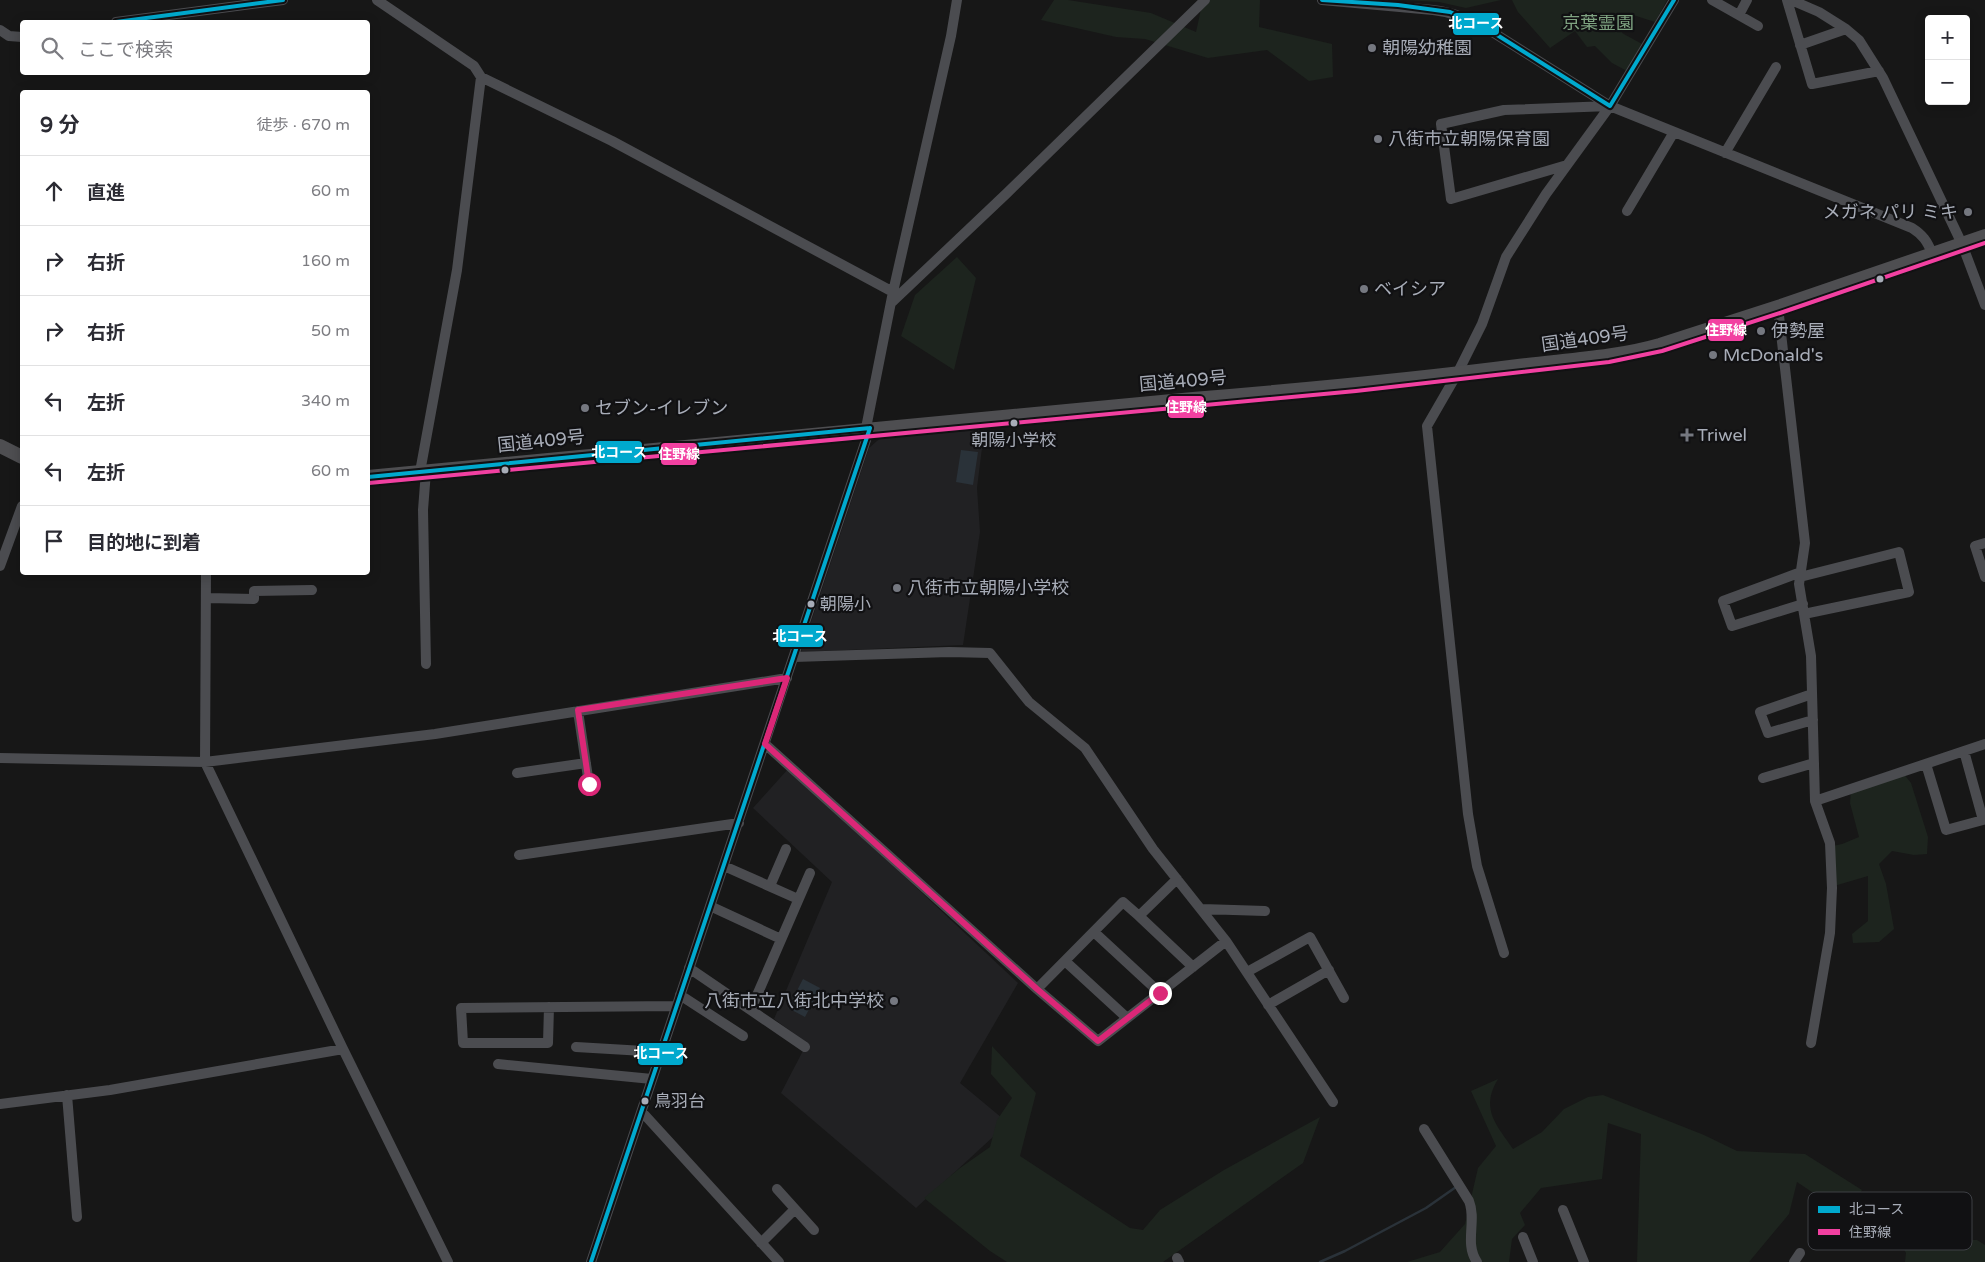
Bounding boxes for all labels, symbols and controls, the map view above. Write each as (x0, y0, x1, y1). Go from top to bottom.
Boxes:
line badge: 北コース (1452, 12, 1500, 36)
park label: 京葉霊園 (1562, 12, 1634, 34)
text: 北コース (1448, 15, 1504, 32)
map controls (1925, 15, 1970, 105)
button: + (1925, 15, 1970, 60)
search box (20, 20, 370, 75)
icon: search (38, 34, 66, 62)
place label: 朝陽幼稚園 (1382, 37, 1472, 59)
text: ここで検索 (78, 39, 173, 61)
marker: 朝陽幼稚園 (1366, 42, 1378, 54)
button: − (1925, 60, 1970, 105)
text: 9 分 (40, 113, 80, 138)
text: 徒歩 · 670 m (257, 115, 350, 135)
place label: 八街市立朝陽保育園 (1388, 128, 1550, 150)
marker: 八街市立朝陽保育園 (1372, 133, 1384, 145)
icon: ahead (40, 177, 68, 205)
text: 60 m (311, 181, 350, 201)
text: 直進 (87, 182, 125, 204)
place label: メガネ パリ ミキ (1823, 201, 1958, 223)
marker: メガネ パリ ミキ (1962, 206, 1974, 218)
icon: right (40, 247, 68, 275)
text: 160 m (301, 251, 350, 271)
text: 右折 (87, 252, 125, 274)
unlabelled marker (1875, 274, 1885, 284)
place label: ベイシア (1374, 278, 1446, 300)
marker: ベイシア (1358, 283, 1370, 295)
icon: right (40, 317, 68, 345)
line badge: 住野線 (1707, 318, 1745, 342)
place label: 伊勢屋 (1771, 320, 1825, 342)
text: 50 m (311, 321, 350, 341)
text: 右折 (87, 322, 125, 344)
street label: 国道409号 (1540, 322, 1630, 356)
text: 住野線 (1705, 322, 1747, 339)
marker: 伊勢屋 (1755, 325, 1767, 337)
place label: McDonald's (1723, 344, 1823, 366)
marker: McDonald's (1707, 349, 1719, 361)
street label: 国道409号 (1138, 366, 1228, 396)
icon: left (40, 387, 68, 415)
text: 340 m (301, 391, 350, 411)
text: 左折 (87, 392, 125, 414)
line badge: 住野線 (1167, 395, 1205, 419)
place label: セブン-イレブン (595, 397, 728, 419)
text: 住野線 (1165, 399, 1207, 416)
marker: セブン-イレブン (579, 402, 591, 414)
marker: 朝陽小学校 (1009, 418, 1019, 428)
place label: Triwel (1697, 424, 1747, 446)
street label: 国道409号 (496, 425, 586, 457)
marker: Triwel (1681, 429, 1693, 441)
place label: 朝陽小学校 (972, 430, 1057, 451)
line badge: 北コース (595, 440, 643, 464)
line badge: 住野線 (660, 442, 698, 466)
text: 北コース (591, 444, 647, 461)
text: 住野線 (658, 446, 700, 463)
icon: left (40, 457, 68, 485)
text: 60 m (311, 461, 350, 481)
text: 左折 (87, 462, 125, 484)
unlabelled marker (500, 465, 510, 475)
icon: arrive (40, 527, 68, 555)
text: 目的地に到着 (87, 532, 201, 554)
place label: 八街市立朝陽小学校 (907, 577, 1069, 599)
marker: 八街市立朝陽小学校 (891, 582, 903, 594)
place label: 朝陽小 (820, 594, 871, 615)
marker: 朝陽小 (806, 599, 816, 609)
line badge: 北コース (777, 624, 824, 648)
text: 北コース (772, 628, 828, 645)
route start (578, 773, 601, 796)
route end (1149, 982, 1172, 1005)
place label: 八街市立八街北中学校 (704, 990, 884, 1012)
marker: 八街市立八街北中学校 (888, 995, 900, 1007)
line badge: 北コース (637, 1042, 684, 1066)
text: 北コース (633, 1045, 689, 1062)
place label: 鳥羽台 (654, 1091, 705, 1112)
marker: 鳥羽台 (640, 1096, 650, 1106)
legend (1808, 1192, 1972, 1250)
text: 北コース (1849, 1201, 1904, 1218)
text: 住野線 (1849, 1224, 1891, 1241)

